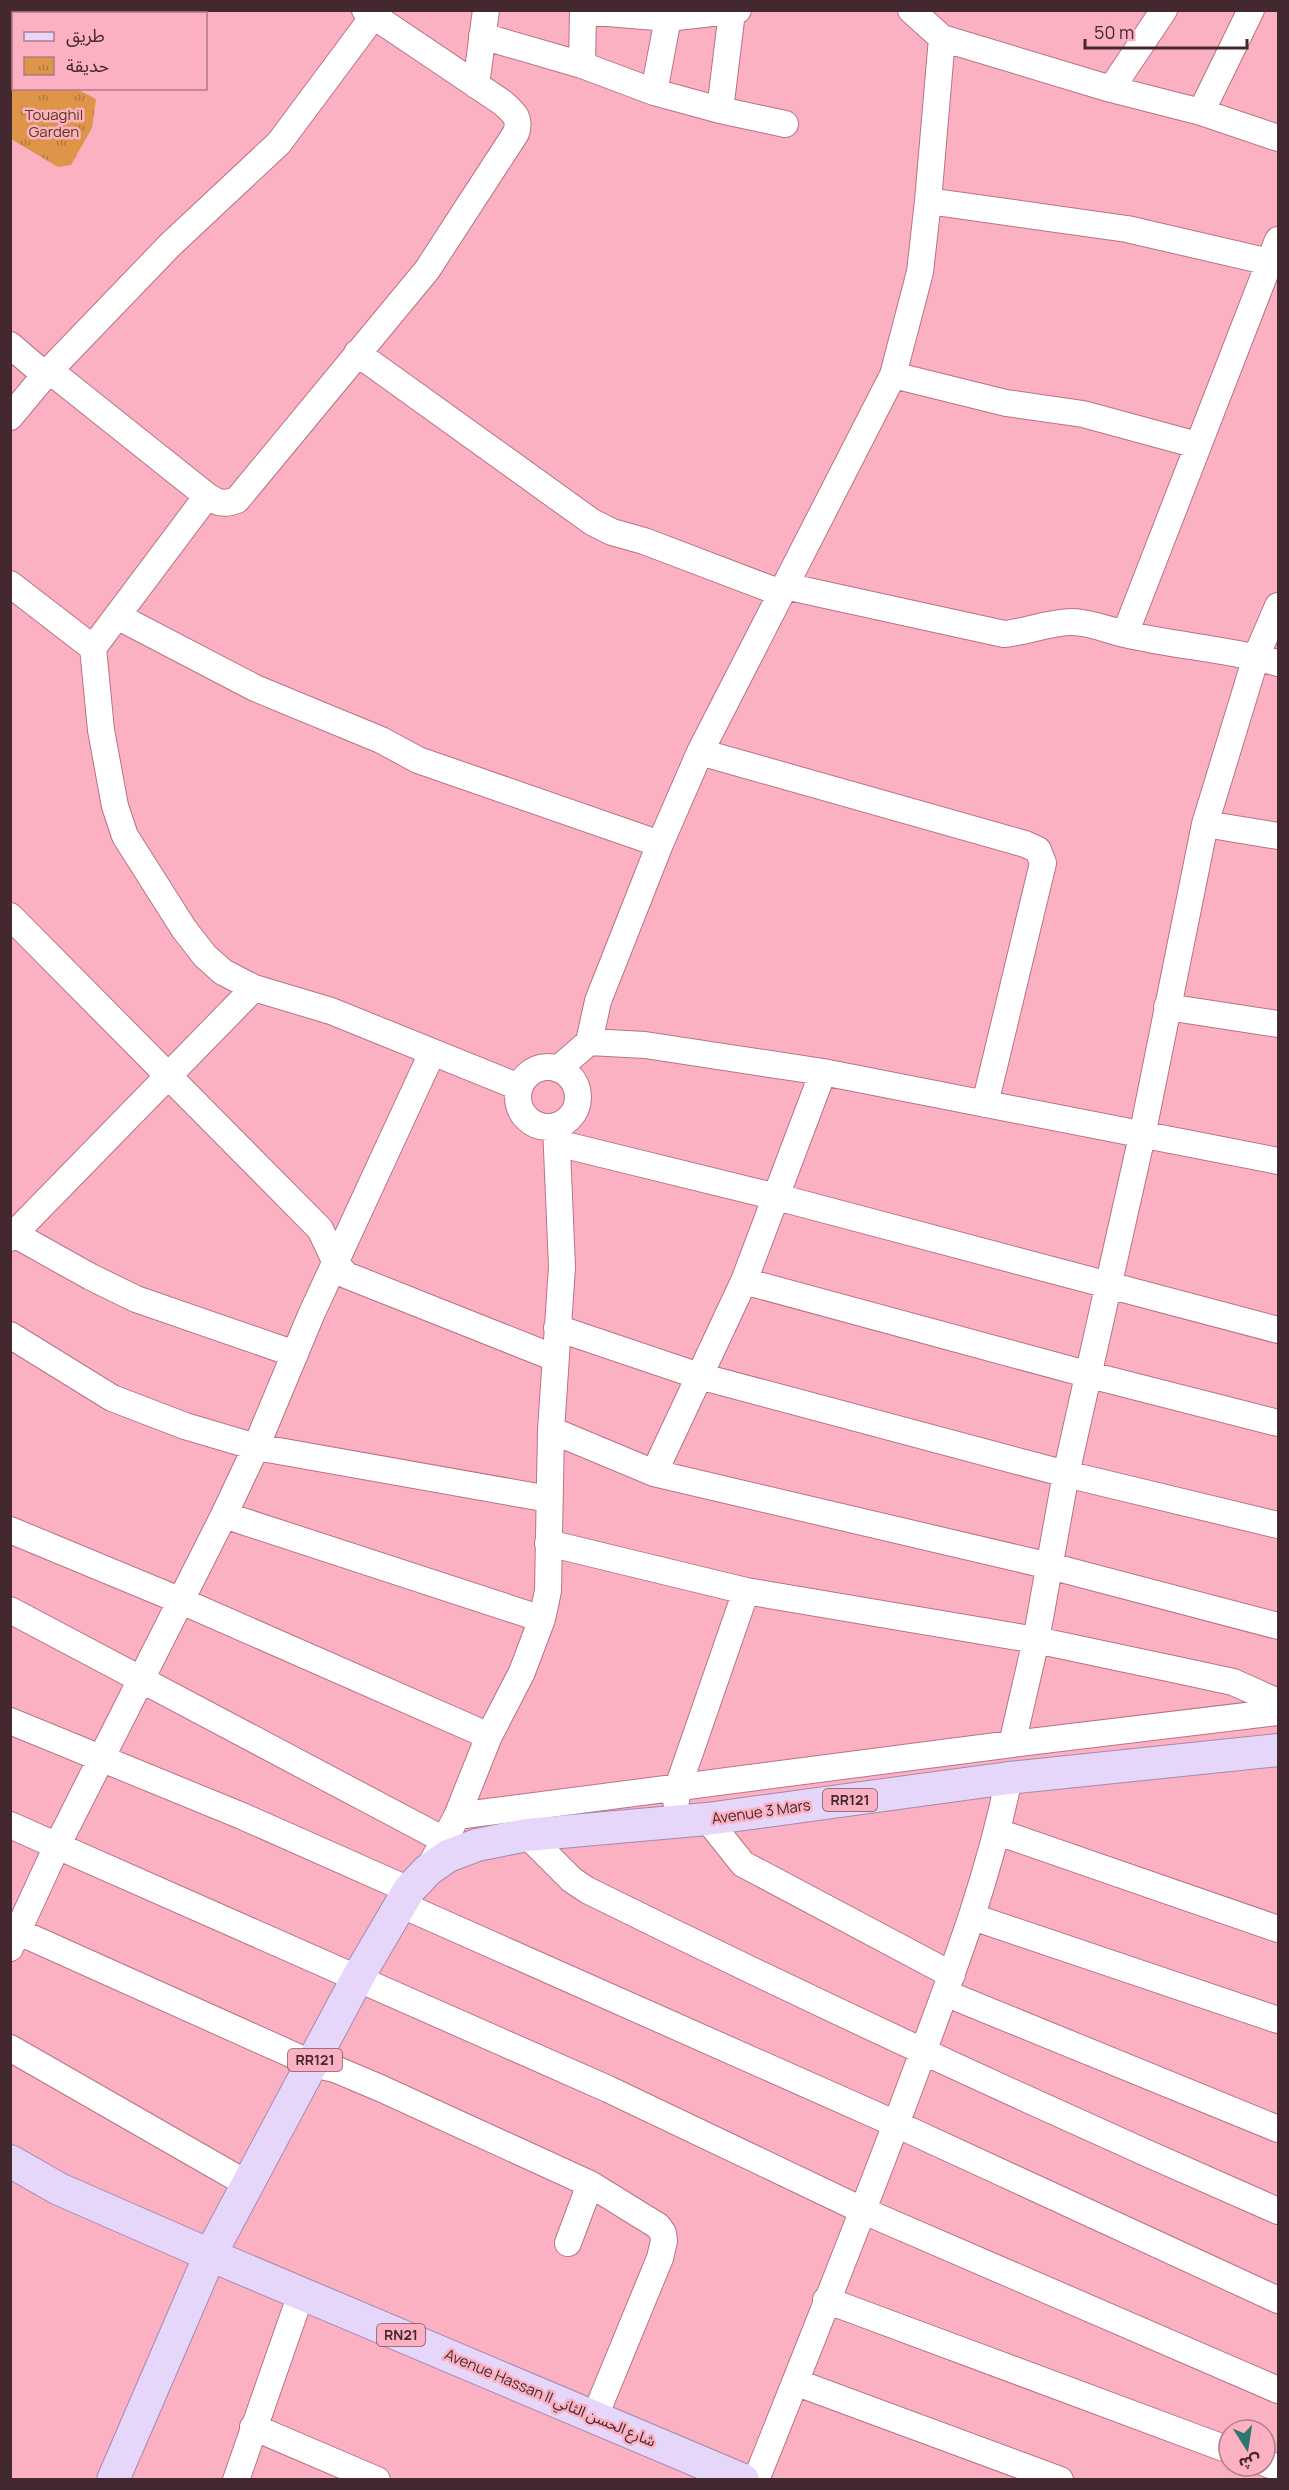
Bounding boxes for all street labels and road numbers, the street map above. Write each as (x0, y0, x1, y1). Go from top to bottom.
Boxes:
road number: RR121 (823, 1789, 877, 1811)
street label: Avenue 3 Mars (710, 1794, 812, 1829)
road number: RR121 (288, 2049, 342, 2071)
road number: RN21 (377, 2324, 425, 2346)
street label: Avenue Hassan II شارع الحسن الثاني (441, 2343, 659, 2454)

